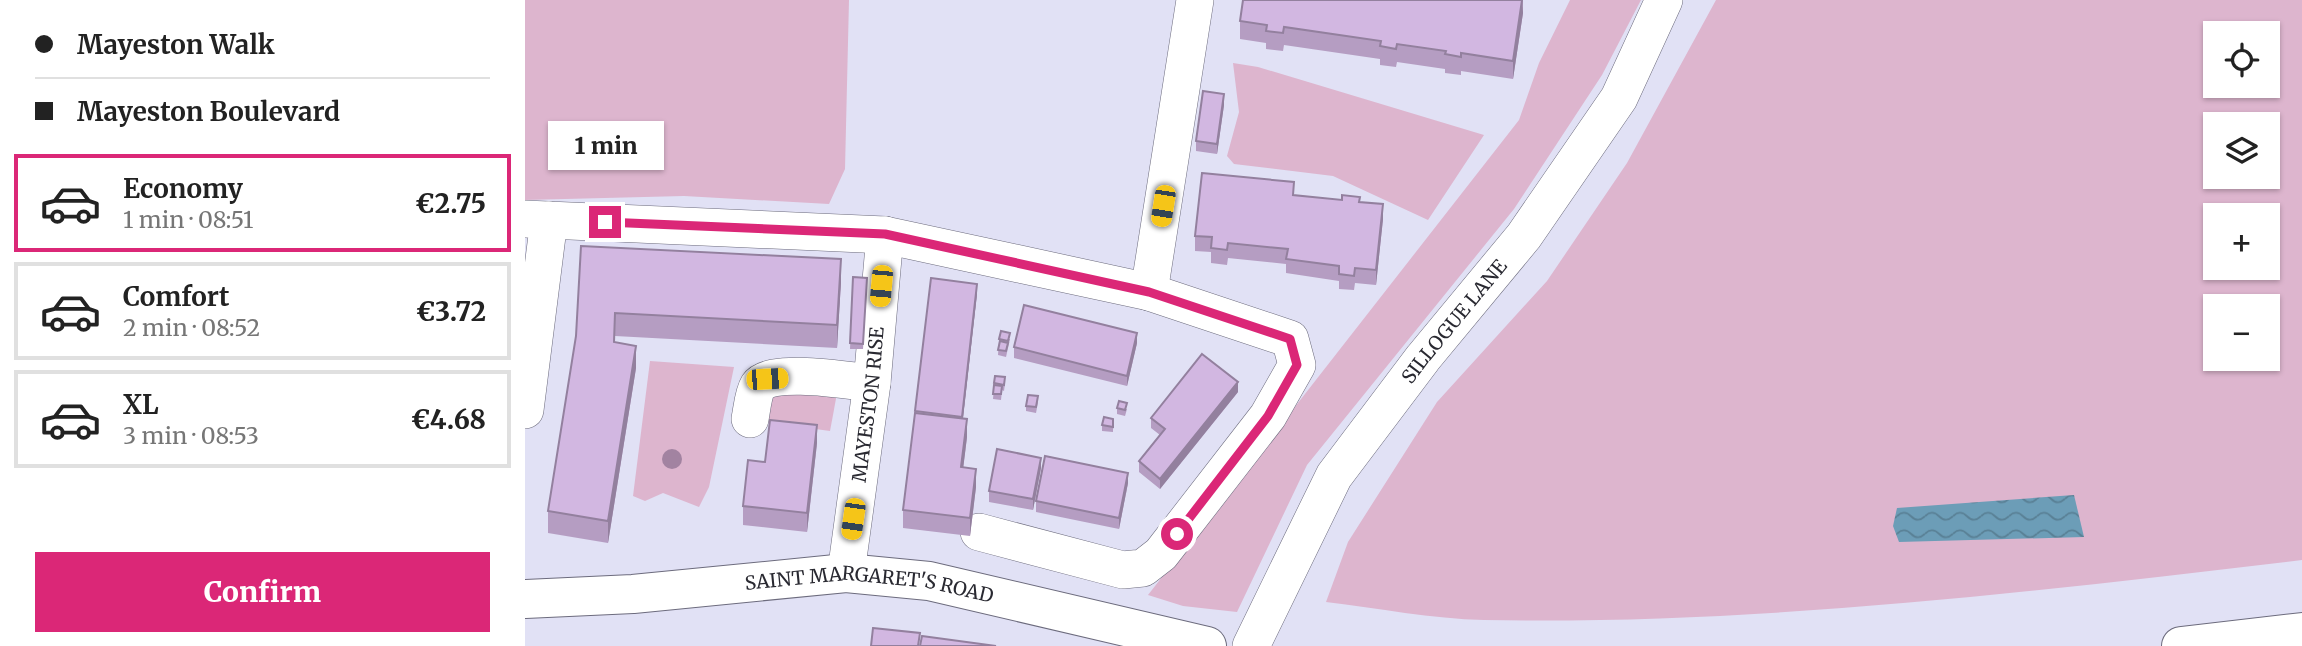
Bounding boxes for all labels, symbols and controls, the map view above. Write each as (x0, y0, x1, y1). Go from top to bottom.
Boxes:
map controls (2203, 21, 2280, 371)
button: locate (2203, 21, 2280, 98)
text: Mayeston Walk (77, 28, 275, 61)
text: Mayeston Boulevard (77, 95, 340, 128)
button: layers (2203, 112, 2280, 189)
callout: 1 min (547, 120, 663, 170)
text: 1 min (574, 131, 638, 160)
icon: car (39, 172, 102, 235)
text: Economy (123, 172, 243, 205)
car (1150, 184, 1177, 228)
text: €2.75 (415, 187, 486, 220)
button: + (2203, 203, 2280, 280)
text: 1 min · 08:51 (123, 205, 253, 234)
route end (589, 206, 621, 238)
street label: SILLOGUE LANE (1396, 254, 1512, 388)
car (869, 264, 894, 308)
icon: car (39, 280, 102, 343)
text: Comfort (123, 280, 229, 313)
button: − (2203, 294, 2280, 371)
text: €3.72 (416, 295, 486, 328)
text: 2 min · 08:52 (123, 313, 260, 342)
street label: MAYESTON RISE (847, 326, 889, 484)
car (746, 367, 789, 391)
icon: car (39, 388, 102, 451)
text: XL (123, 388, 159, 421)
text: €4.68 (411, 403, 486, 436)
text: 3 min · 08:53 (123, 421, 259, 450)
car (840, 497, 867, 541)
route start (1161, 518, 1193, 550)
button: Confirm (35, 552, 490, 632)
street label: SAINT MARGARET'S ROAD (744, 561, 996, 608)

